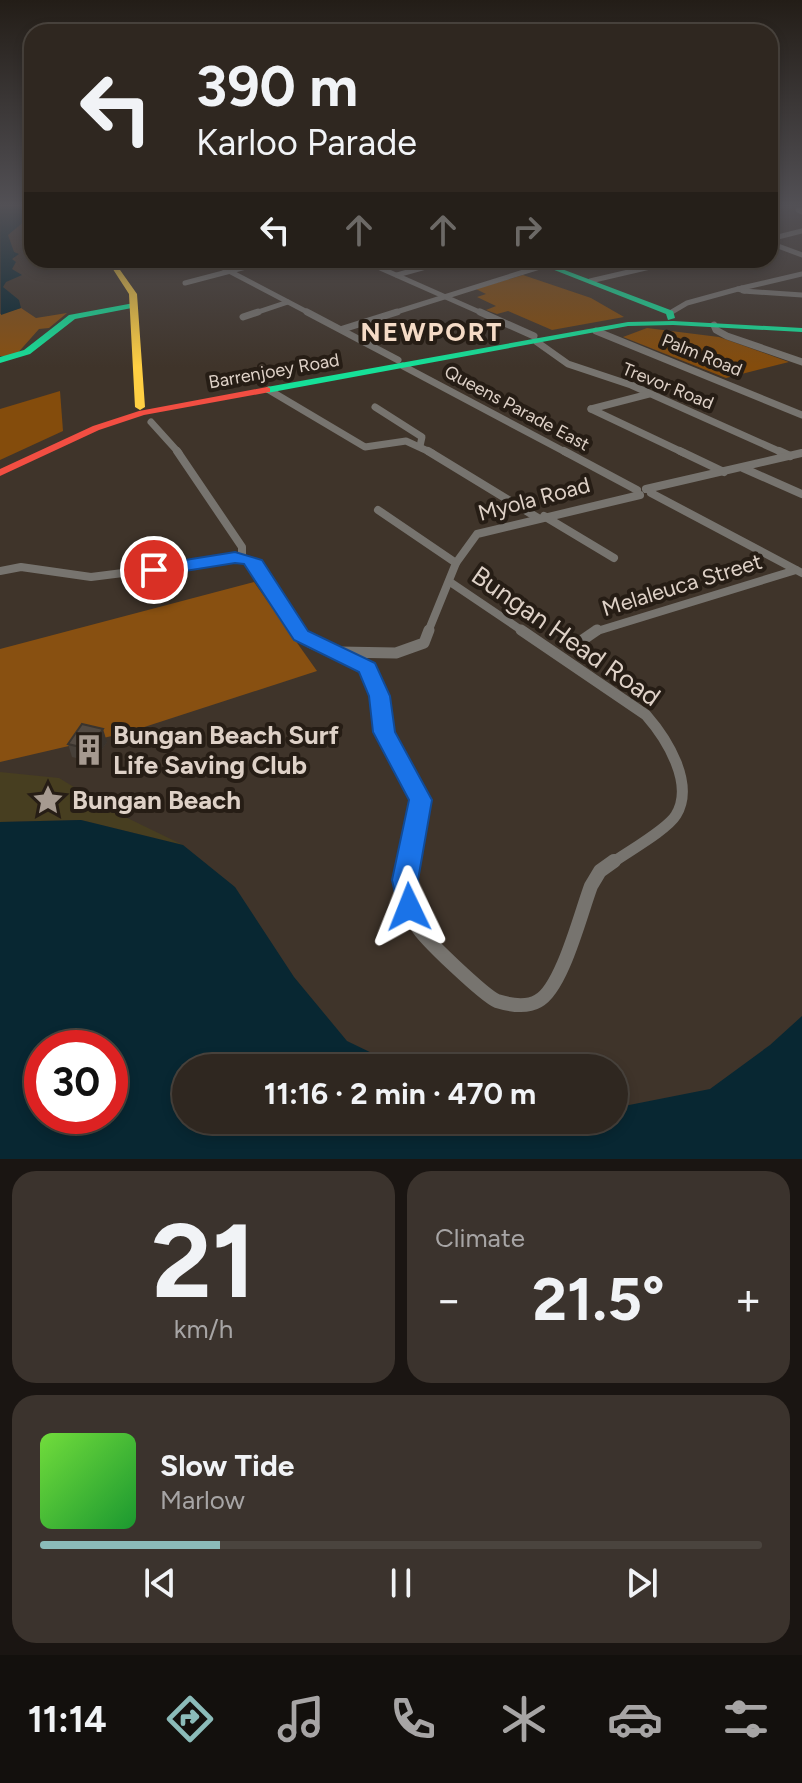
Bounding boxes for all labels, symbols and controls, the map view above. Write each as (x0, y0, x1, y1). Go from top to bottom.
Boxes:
text: 390 m (196, 53, 358, 120)
icon: left (64, 56, 168, 160)
text: Karloo Parade (196, 121, 417, 164)
icon: left (253, 208, 297, 252)
icon: ahead (337, 208, 381, 252)
icon: ahead (421, 208, 465, 252)
icon: right (505, 208, 549, 252)
district label: NEWPORT (361, 316, 503, 348)
street label: Palm Road (659, 329, 745, 381)
street label: Barrenjoey Road (207, 349, 341, 393)
street label: Trevor Road (619, 358, 717, 414)
street label: Queens Parade East (441, 360, 593, 456)
street label: Myola Road (475, 471, 593, 527)
pin (120, 536, 188, 604)
icon: arrive (132, 548, 176, 592)
street label: Melaleuca Street (599, 548, 765, 622)
street label: Bungan Head Road (466, 559, 666, 713)
place label: Bungan Beach Surf Life Saving Club (113, 719, 340, 781)
building icon: Bungan Beach Surf Life Saving Club (72, 733, 106, 767)
place icon: Bungan Beach (31, 783, 65, 817)
place label: Bungan Beach (72, 784, 241, 816)
position arrow (367, 865, 451, 949)
speed limit sign: 30 (24, 1030, 128, 1134)
text: 11:16 · 2 min · 470 m (264, 1075, 536, 1112)
text: 21 (151, 1198, 256, 1323)
text: Climate (435, 1222, 525, 1254)
text: 21.5° (532, 1263, 665, 1335)
text: − (435, 1273, 462, 1326)
text: + (735, 1273, 762, 1326)
text: km/h (174, 1313, 233, 1345)
text: Slow Tide (160, 1447, 294, 1484)
text: Marlow (160, 1484, 245, 1516)
icon: previous (138, 1561, 182, 1605)
icon: pause (379, 1561, 423, 1605)
icon: next (620, 1561, 664, 1605)
icon: directions (162, 1691, 218, 1747)
icon: music (273, 1691, 329, 1747)
icon: phone (385, 1691, 441, 1747)
icon: climate (496, 1691, 552, 1747)
icon: car (607, 1691, 663, 1747)
icon: filters (718, 1691, 774, 1747)
text: 11:14 (28, 1698, 107, 1741)

